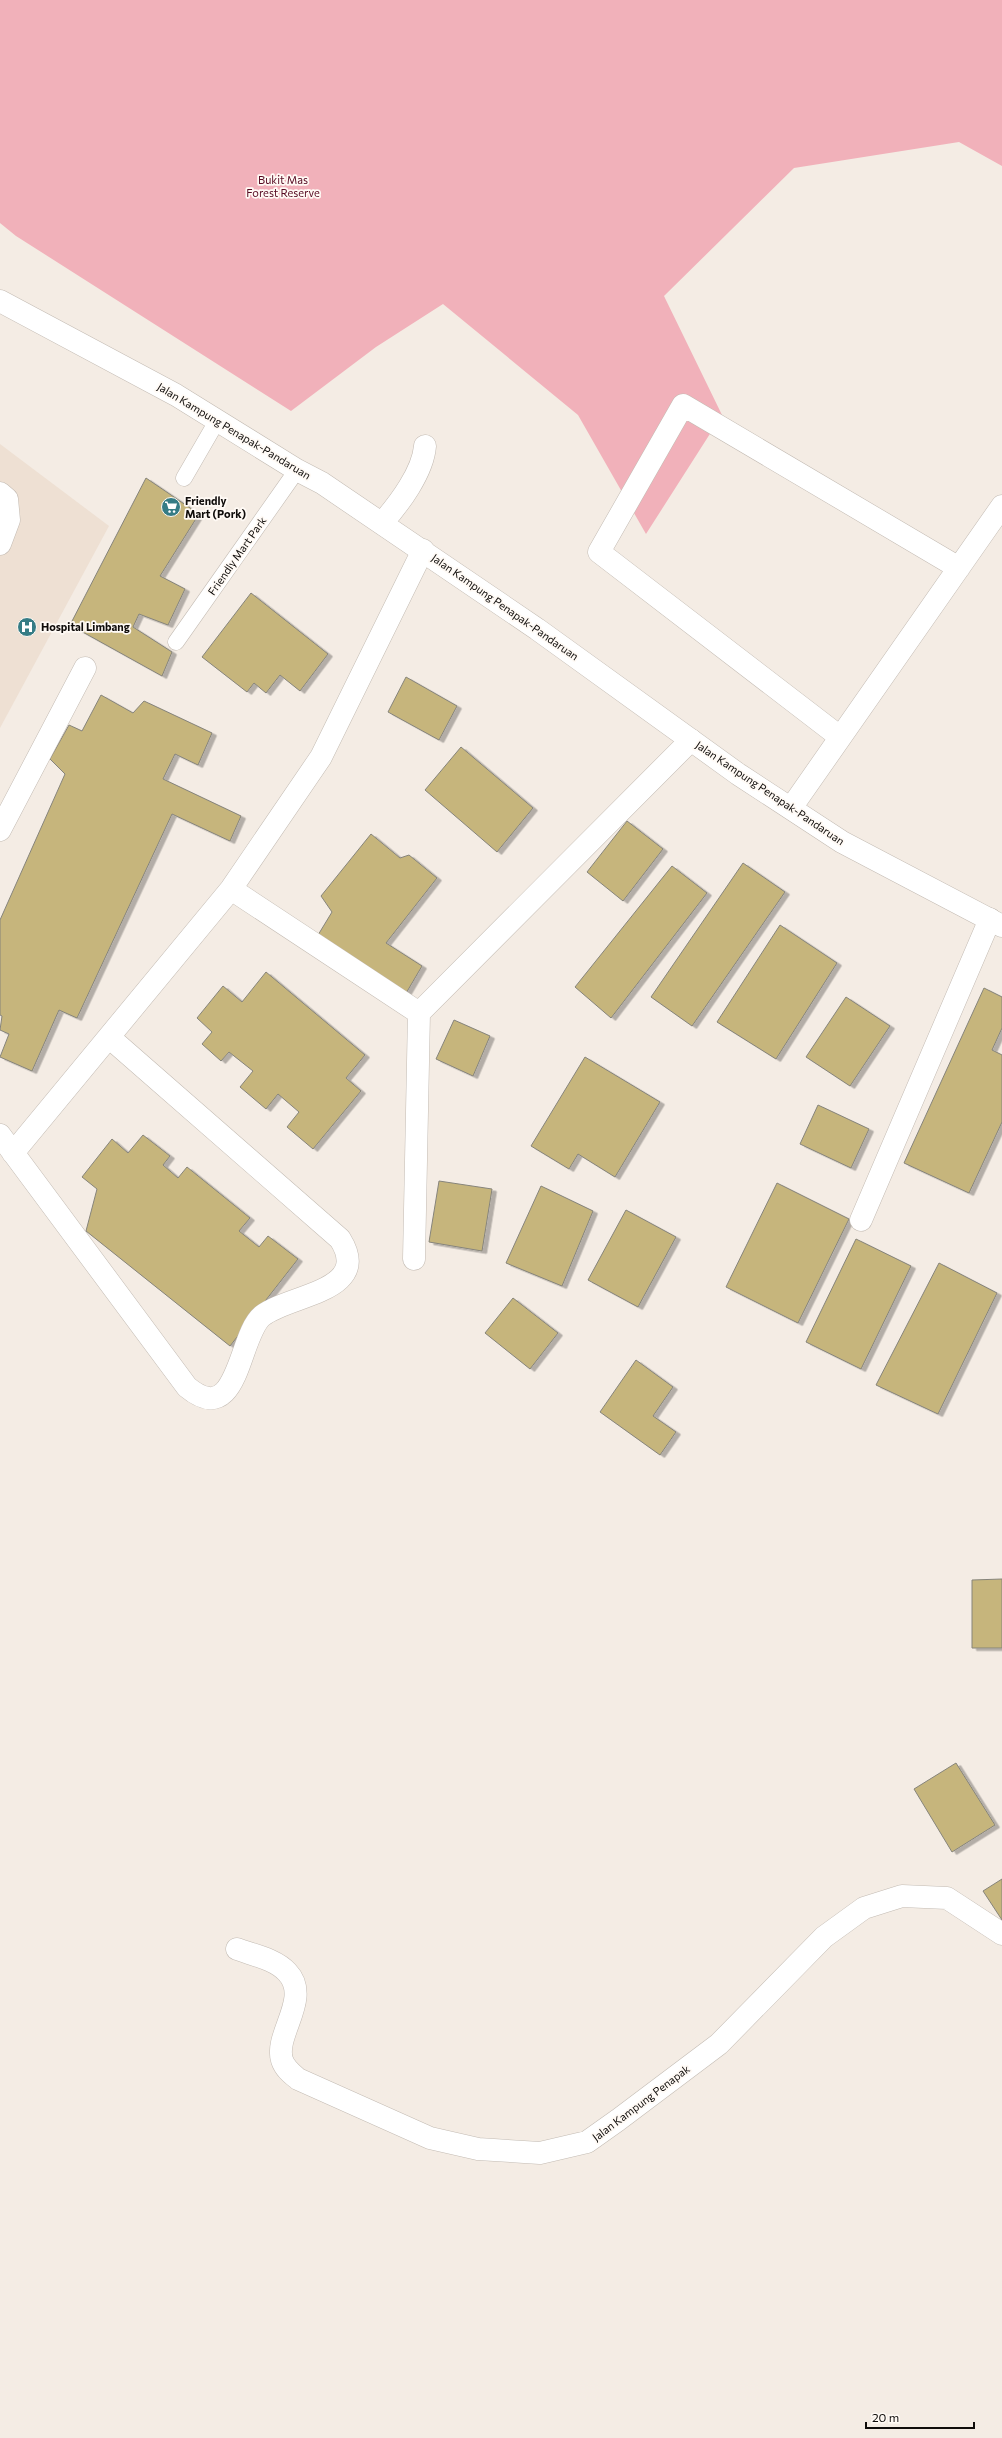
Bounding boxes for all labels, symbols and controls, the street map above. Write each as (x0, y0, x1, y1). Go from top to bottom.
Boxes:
park label: Bukit Mas Forest Reserve (246, 173, 320, 199)
street label: Jalan Kampung Penapak-Pandaruan (155, 380, 313, 482)
place label: Friendly Mart (Pork) (185, 494, 247, 520)
supermarket icon: Friendly Mart (Pork) (160, 496, 182, 518)
street label: Friendly Mart Park (205, 514, 268, 597)
street label: Jalan Kampung Penapak-Pandaruan (429, 551, 581, 663)
hospital icon: Hospital Limbang (16, 616, 38, 638)
place label: Hospital Limbang (41, 620, 130, 633)
street label: Jalan Kampung Penapak-Pandaruan (693, 738, 847, 848)
street label: Jalan Kampung Penapak (589, 2062, 693, 2144)
scale bar (866, 2404, 974, 2430)
text: 20 m (872, 2410, 899, 2424)

